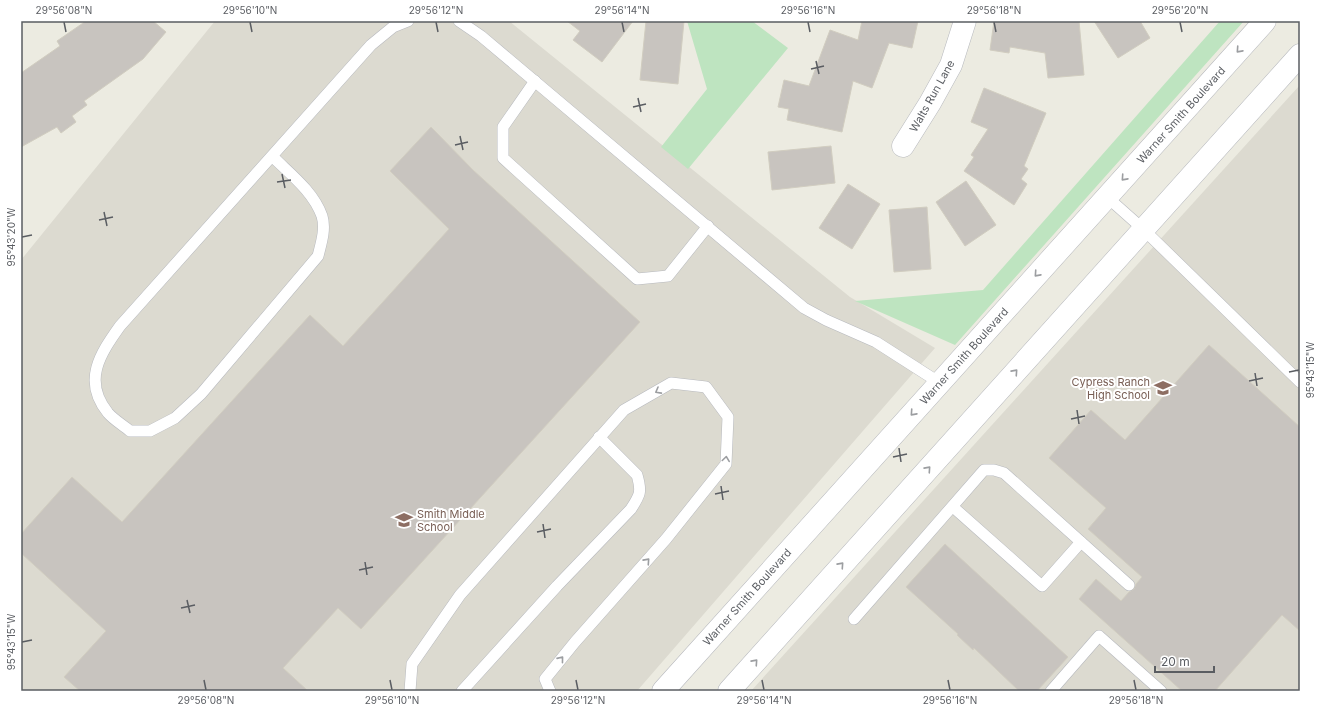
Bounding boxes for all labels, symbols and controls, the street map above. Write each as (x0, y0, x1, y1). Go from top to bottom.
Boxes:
text: 29°56'08"N (36, 4, 92, 16)
text: 29°56'10"N (223, 4, 277, 16)
text: 29°56'12"N (409, 4, 463, 16)
text: 29°56'14"N (595, 4, 649, 16)
text: 29°56'16"N (781, 4, 835, 16)
text: 29°56'18"N (967, 4, 1021, 16)
text: 29°56'20"N (1152, 4, 1208, 16)
one-way arrow (1237, 45, 1244, 53)
street label: Walts Run Lane (906, 58, 958, 134)
street label: Warner Smith Boulevard (1134, 64, 1228, 166)
one-way arrow (1122, 173, 1129, 181)
text: 95°43'20"W (5, 207, 17, 266)
one-way arrow (1035, 270, 1042, 277)
street label: Warner Smith Boulevard (917, 305, 1011, 407)
text: 95°43'15"W (1304, 342, 1316, 398)
one-way arrow (1011, 369, 1018, 377)
place label: Cypress Ranch High School (1071, 375, 1150, 402)
school or university icon: Cypress Ranch High School (1153, 378, 1173, 398)
one-way arrow (655, 386, 662, 393)
one-way arrow (910, 408, 918, 416)
one-way arrow (721, 456, 730, 463)
one-way arrow (924, 466, 931, 473)
place label: Smith Middle School (417, 507, 485, 534)
school or university icon: Smith Middle School (394, 510, 414, 530)
street label: Warner Smith Boulevard (700, 546, 794, 648)
one-way arrow (642, 558, 649, 566)
one-way arrow (837, 562, 844, 570)
text: 95°43'15"W (5, 614, 17, 670)
scale bar (1155, 648, 1214, 674)
text: 20 m (1161, 654, 1190, 669)
one-way arrow (556, 656, 563, 663)
one-way arrow (750, 659, 757, 667)
text: 29°56'08"N (178, 694, 234, 706)
text: 29°56'10"N (365, 694, 419, 706)
text: 29°56'12"N (551, 694, 605, 706)
text: 29°56'14"N (737, 694, 791, 706)
text: 29°56'16"N (923, 694, 977, 706)
text: 29°56'18"N (1109, 694, 1163, 706)

